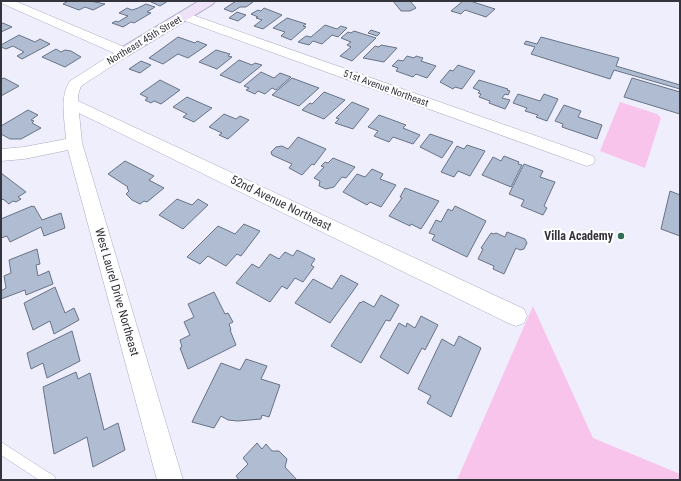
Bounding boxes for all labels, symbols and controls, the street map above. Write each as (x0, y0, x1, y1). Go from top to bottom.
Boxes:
street label: Northeast 45th Street (105, 13, 183, 67)
street label: 51st Avenue Northeast (342, 67, 430, 109)
street label: 52nd Avenue Northeast (228, 172, 334, 234)
street label: West Laurel Drive Northeast (92, 227, 142, 358)
place label: Villa Academy (544, 229, 614, 243)
marker: Villa Academy (616, 231, 626, 241)

